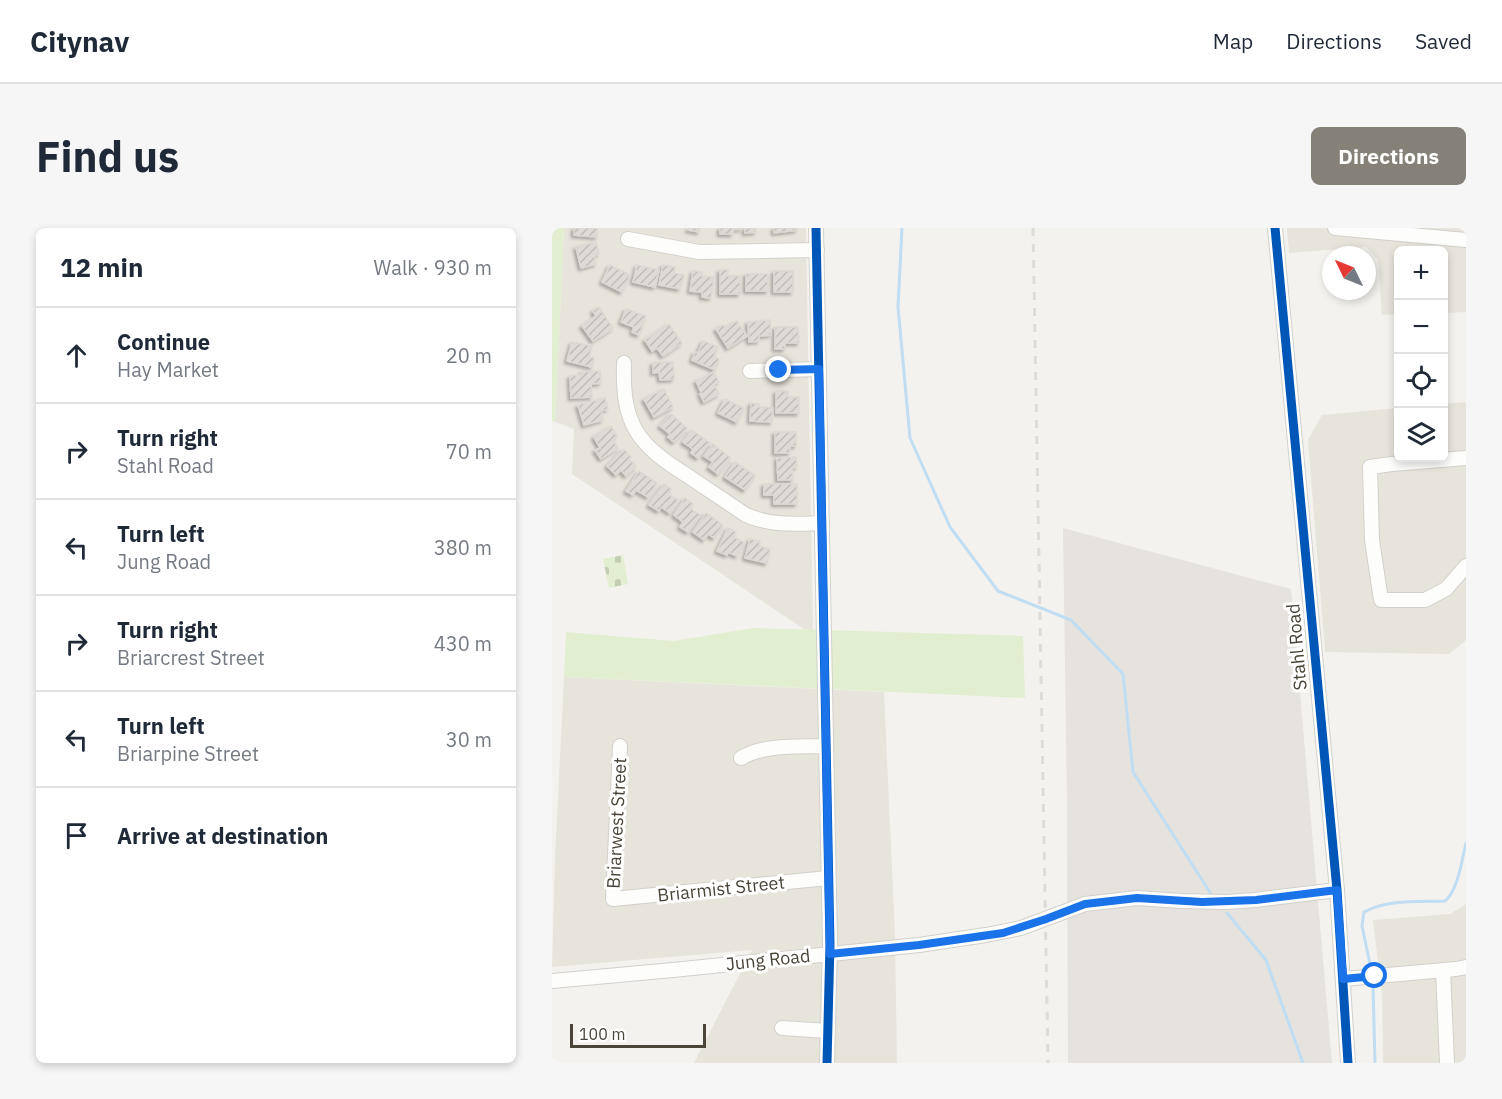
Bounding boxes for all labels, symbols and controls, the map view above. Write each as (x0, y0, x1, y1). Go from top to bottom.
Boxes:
text: Citynav (30, 23, 129, 60)
text: Map (1213, 27, 1253, 55)
text: Directions (1286, 27, 1382, 55)
text: Saved (1415, 27, 1472, 55)
button: Directions (1311, 127, 1466, 185)
text: Find us (36, 129, 179, 184)
north arrow (1322, 246, 1376, 300)
map controls (1394, 246, 1448, 462)
button: + (1394, 246, 1448, 300)
text: 12 min (60, 250, 144, 284)
text: Walk · 930 m (374, 254, 492, 281)
button: − (1394, 300, 1448, 354)
text: Continue (117, 327, 210, 356)
icon: ahead (60, 339, 93, 372)
text: 20 m (446, 342, 492, 369)
button: locate (1394, 354, 1448, 408)
text: Hay Market (117, 356, 219, 383)
route end (765, 356, 791, 382)
button: layers (1394, 408, 1448, 462)
text: Turn right (117, 423, 218, 452)
icon: right (60, 435, 93, 468)
text: 70 m (446, 438, 492, 465)
text: Stahl Road (117, 452, 214, 479)
text: Turn left (117, 519, 205, 548)
icon: left (60, 531, 93, 564)
text: 380 m (434, 534, 492, 561)
text: Jung Road (117, 548, 211, 575)
street label: Stahl Road (1281, 603, 1312, 691)
text: Turn right (117, 615, 218, 644)
icon: right (60, 627, 93, 660)
text: 430 m (434, 630, 492, 657)
text: Briarcrest Street (117, 644, 265, 671)
text: Turn left (117, 711, 205, 740)
icon: left (60, 723, 93, 756)
text: 30 m (446, 726, 492, 753)
text: Briarpine Street (117, 740, 259, 767)
street label: Briarwest Street (602, 757, 631, 889)
icon: arrive (60, 819, 93, 852)
text: Arrive at destination (117, 821, 328, 850)
street label: Briarmist Street (656, 870, 786, 907)
street label: Jung Road (725, 944, 811, 975)
route start (1361, 962, 1387, 988)
scale bar (570, 1021, 706, 1048)
text: 100 m (579, 1024, 626, 1044)

